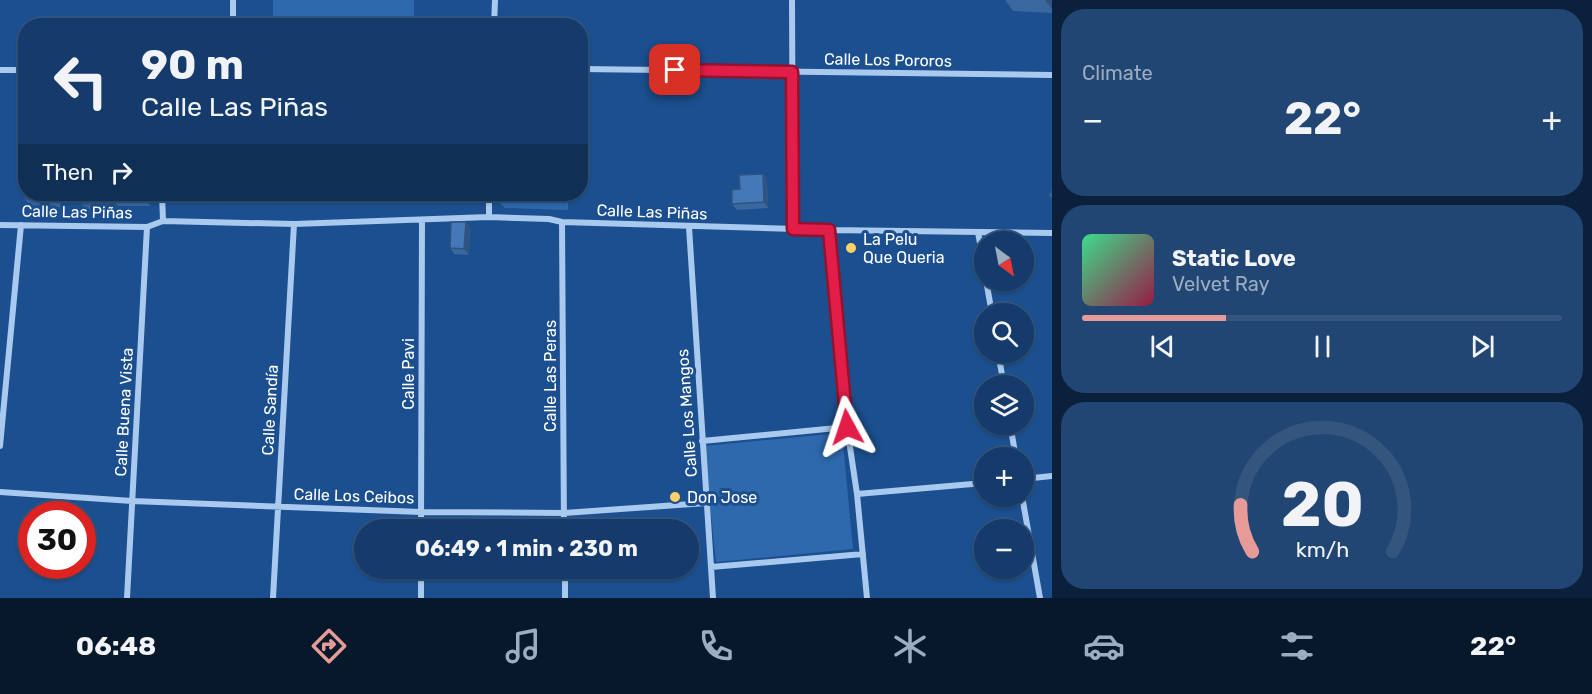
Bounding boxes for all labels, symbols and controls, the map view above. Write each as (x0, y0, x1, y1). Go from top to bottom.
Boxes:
text: 90 m (141, 40, 244, 90)
icon: left (42, 42, 120, 120)
pin (649, 44, 700, 95)
street label: Calle Los Pororos (824, 49, 952, 71)
icon: arrive (658, 53, 691, 86)
text: Climate (1082, 61, 1153, 85)
text: Calle Las Piñas (141, 91, 328, 123)
text: 22° (1284, 92, 1361, 145)
text: − (1082, 100, 1103, 139)
text: + (1541, 100, 1562, 139)
icon: right (105, 156, 138, 189)
text: Then (42, 159, 93, 186)
street label: Calle Las Piñas (596, 201, 708, 223)
street label: Calle Las Piñas (21, 202, 133, 222)
place label: La Pelu Que Queria (863, 230, 945, 267)
north arrow (974, 231, 1034, 291)
map controls (974, 231, 1034, 579)
marker: La Pelu Que Queria (844, 241, 858, 255)
text: Static Love (1172, 245, 1296, 272)
text: Velvet Ray (1172, 272, 1270, 296)
button: search (974, 303, 1034, 363)
street label: Calle Las Peras (541, 320, 560, 432)
icon: previous (1146, 330, 1179, 363)
icon: pause (1306, 330, 1339, 363)
icon: next (1466, 330, 1499, 363)
street label: Calle Pavi (399, 338, 418, 410)
street label: Calle Buena Vista (111, 347, 137, 477)
street label: Calle Los Mangos (673, 348, 701, 478)
street label: Calle Sandía (258, 364, 282, 456)
button: layers (974, 375, 1034, 435)
position arrow (815, 395, 879, 459)
button: + (974, 447, 1034, 507)
text: 20 (1281, 469, 1363, 543)
street label: Calle Los Ceibos (293, 484, 415, 508)
place label: Don Jose (687, 488, 757, 507)
marker: Don Jose (668, 490, 682, 504)
speed limit sign: 30 (18, 501, 96, 579)
button: − (974, 519, 1034, 579)
text: 06:49 · 1 min · 230 m (415, 535, 638, 562)
text: km/h (1295, 538, 1349, 563)
icon: directions (308, 625, 350, 667)
icon: music (502, 625, 544, 667)
icon: phone (695, 625, 737, 667)
icon: climate (889, 625, 931, 667)
icon: car (1083, 625, 1125, 667)
icon: filters (1276, 625, 1318, 667)
text: 06:48 (76, 630, 156, 662)
text: 22° (1470, 630, 1516, 662)

